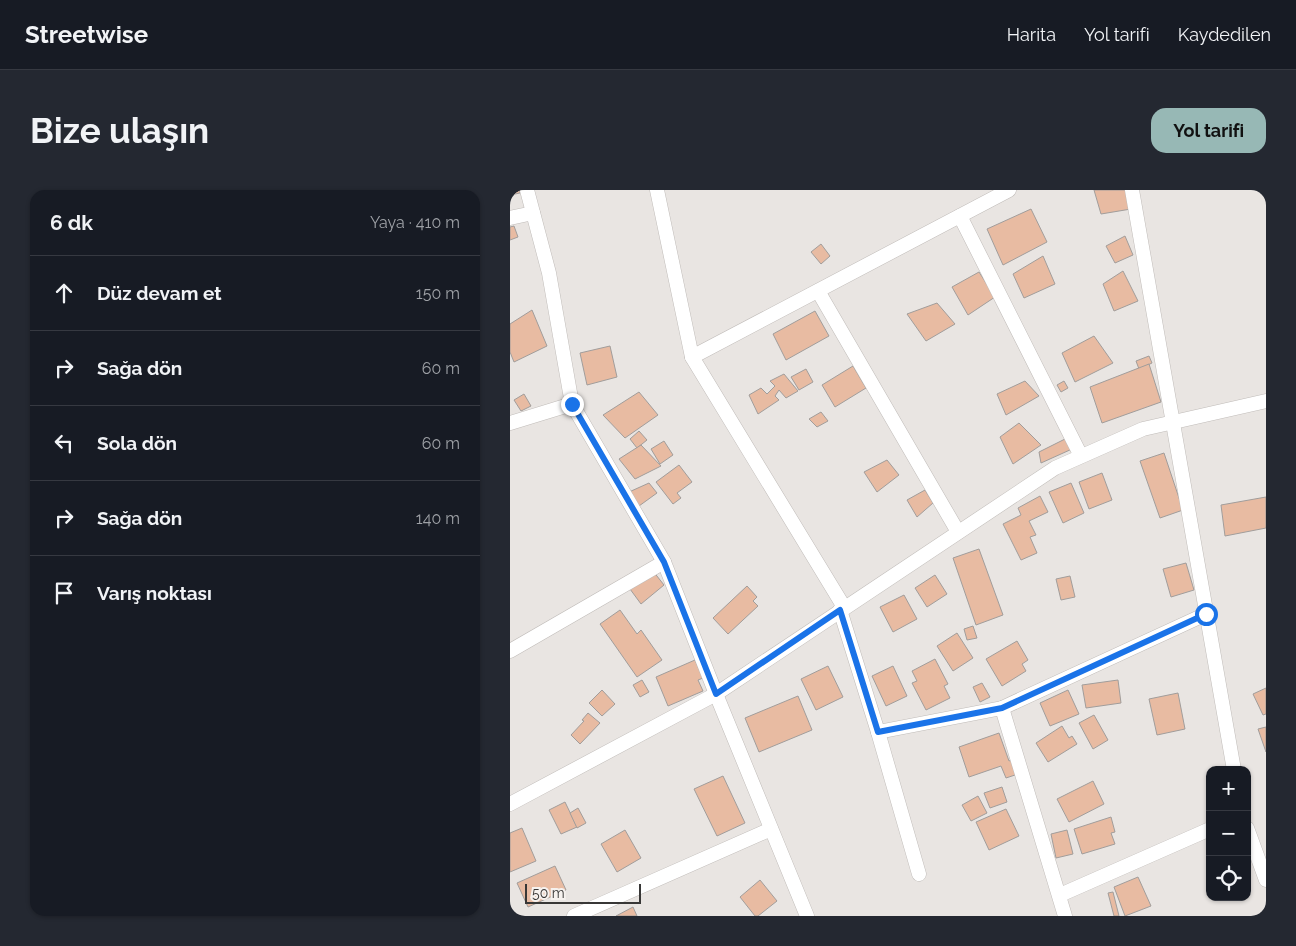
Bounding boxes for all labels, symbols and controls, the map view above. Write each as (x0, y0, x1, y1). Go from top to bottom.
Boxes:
text: Streetwise (25, 20, 148, 49)
text: Harita (1007, 24, 1056, 45)
text: Yol tarifi (1084, 24, 1150, 45)
text: Kaydedilen (1178, 24, 1271, 45)
button: Yol tarifi (1151, 108, 1266, 153)
text: Bize ulaşın (30, 110, 209, 151)
text: 6 dk (50, 210, 93, 235)
text: Yaya · 410 m (370, 213, 460, 232)
icon: ahead (50, 279, 78, 307)
text: Düz devam et (97, 282, 222, 304)
text: 150 m (416, 284, 460, 303)
icon: right (50, 354, 78, 382)
text: Sağa dön (97, 357, 182, 379)
text: 60 m (422, 359, 460, 378)
route end (561, 393, 584, 416)
icon: left (50, 429, 78, 457)
text: Sola dön (97, 432, 177, 454)
text: 60 m (422, 434, 460, 453)
icon: right (50, 504, 78, 532)
text: Sağa dön (97, 507, 182, 529)
text: 140 m (416, 509, 460, 528)
icon: arrive (50, 579, 78, 607)
text: Varış noktası (97, 582, 212, 604)
route start (1195, 603, 1218, 626)
map controls (1206, 766, 1251, 901)
button: + (1206, 766, 1251, 811)
button: − (1206, 811, 1251, 856)
button: locate (1206, 856, 1251, 901)
scale bar (525, 881, 641, 904)
text: 50 m (532, 885, 565, 901)

